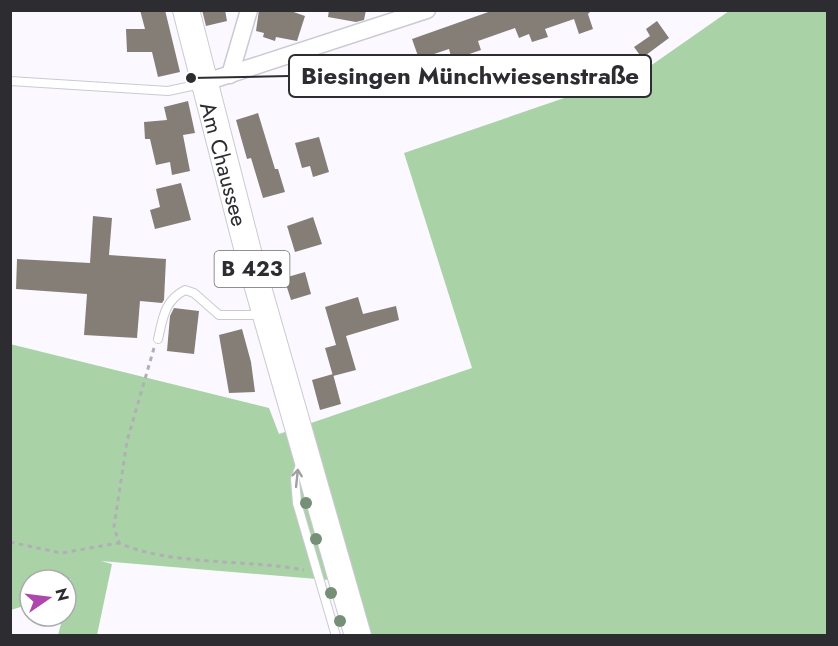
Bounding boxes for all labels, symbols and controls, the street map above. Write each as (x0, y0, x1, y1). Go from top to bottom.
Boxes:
callout: Biesingen Münchwiesenstraße (289, 55, 651, 97)
text: Biesingen Münchwiesenstraße (301, 58, 639, 93)
street label: Am Chaussee (192, 98, 256, 230)
road number: B 423 (214, 251, 290, 287)
one-way arrow (291, 468, 302, 488)
north arrow (18, 568, 78, 628)
text: N (49, 586, 75, 603)

